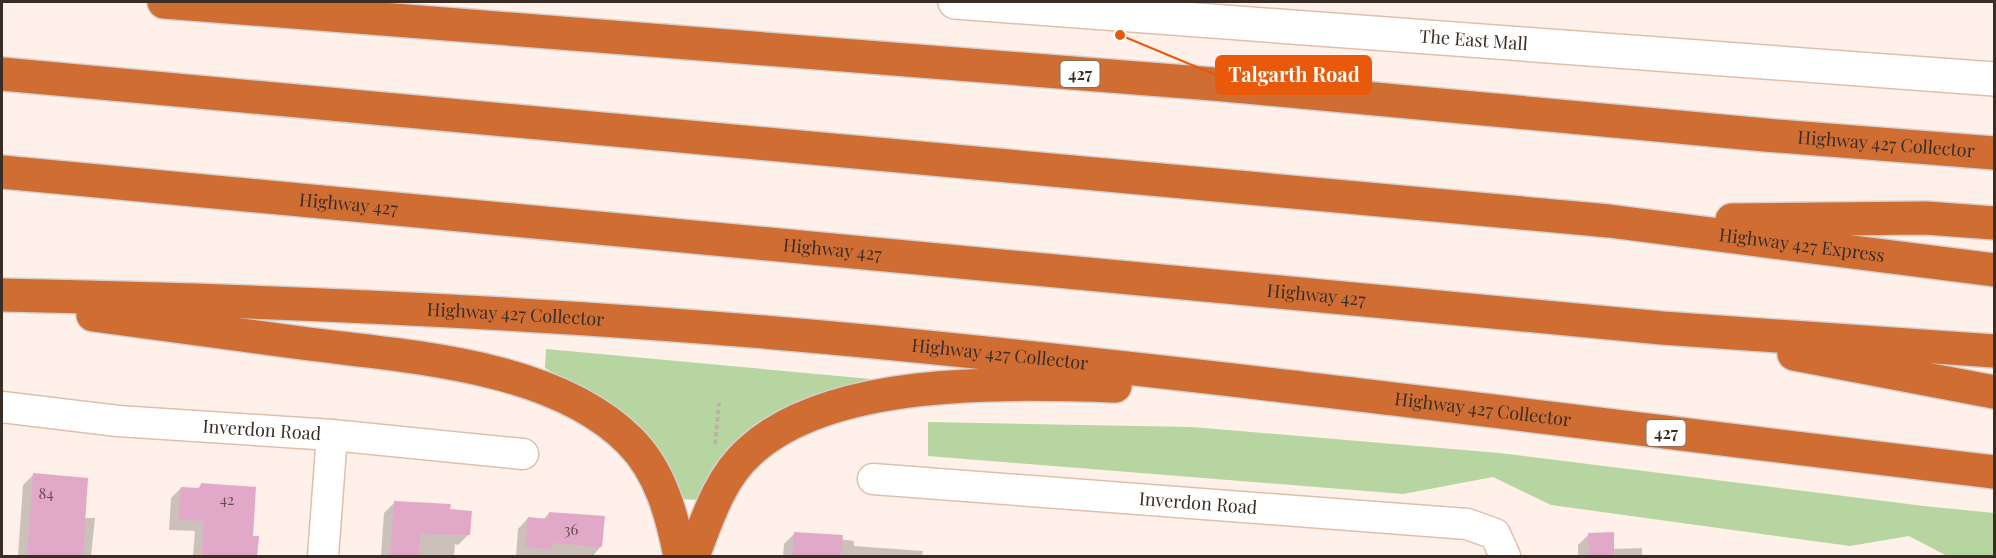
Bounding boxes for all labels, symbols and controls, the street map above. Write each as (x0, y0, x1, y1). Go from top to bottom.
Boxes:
street label: The East Mall (1419, 23, 1529, 55)
callout: Talgarth Road (1216, 56, 1371, 94)
text: Talgarth Road (1228, 60, 1360, 87)
road number: 427 (1060, 61, 1100, 87)
street label: Highway 427 Collector (1797, 125, 1976, 162)
street label: Highway 427 (298, 187, 400, 220)
street label: Highway 427 Express (1718, 222, 1886, 267)
street label: Highway 427 (782, 232, 884, 266)
street label: Highway 427 (1266, 278, 1367, 311)
street label: Highway 427 Collector (426, 297, 605, 331)
street label: Highway 427 Collector (910, 333, 1090, 375)
street label: Highway 427 Collector (1393, 386, 1573, 431)
street label: Inverdon Road (202, 414, 322, 445)
road number: 427 (1646, 420, 1686, 446)
house number: 84 (38, 483, 54, 503)
street label: Inverdon Road (1138, 486, 1259, 519)
house number: 42 (220, 489, 234, 509)
house number: 36 (564, 519, 578, 539)

